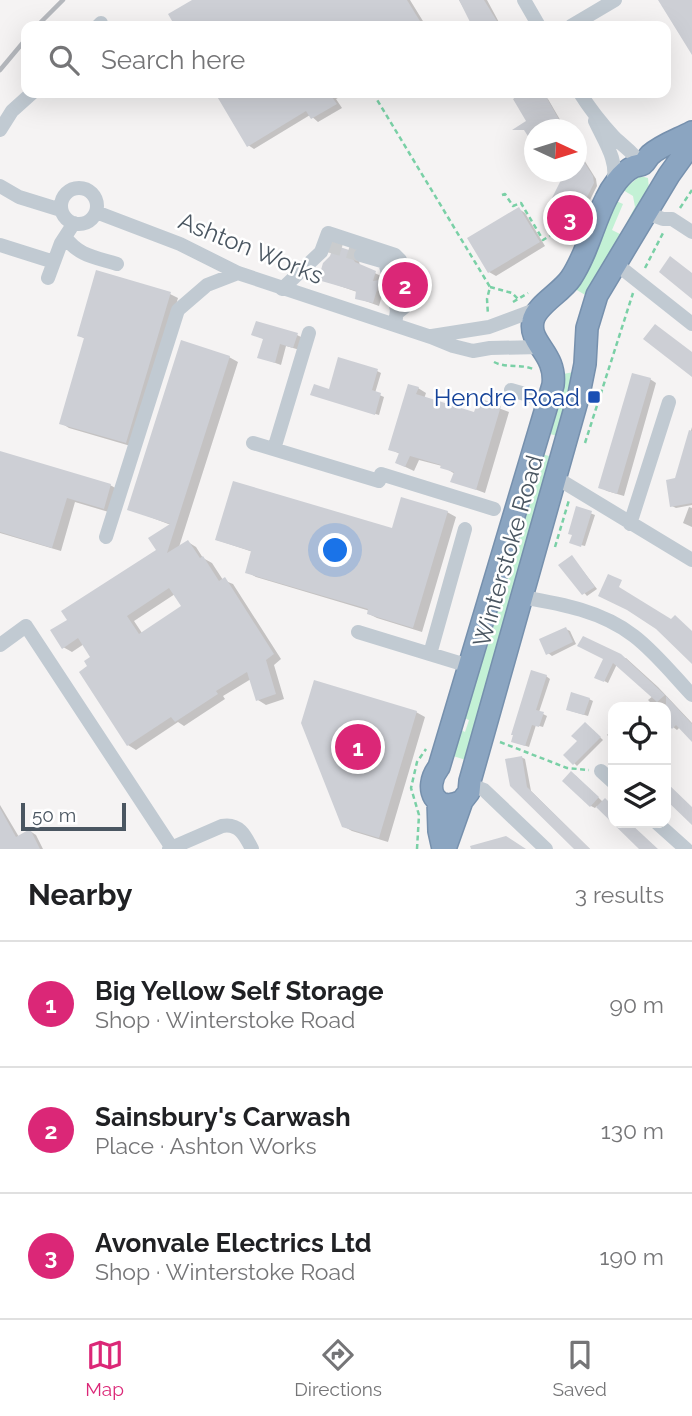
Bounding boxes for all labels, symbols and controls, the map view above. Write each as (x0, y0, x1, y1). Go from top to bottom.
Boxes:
search box (21, 21, 671, 98)
icon: search (45, 41, 83, 79)
text: Search here (101, 45, 245, 75)
north arrow (524, 119, 587, 182)
pin: 3 (547, 192, 593, 244)
street label: Ashton Works (174, 206, 328, 290)
pin: 2 (382, 259, 428, 311)
place label: Hendre Road (434, 383, 580, 412)
marker: Hendre Road (586, 389, 602, 405)
street label: Winterstoke Road (467, 452, 549, 650)
your location (318, 533, 352, 567)
map controls (608, 702, 671, 828)
button: locate (608, 702, 671, 765)
pin: 1 (335, 721, 381, 773)
button: layers (608, 765, 671, 828)
scale bar (21, 800, 126, 832)
text: 50 m (32, 804, 76, 826)
text: Nearby (28, 877, 132, 912)
text: 3 results (575, 881, 664, 908)
text: Big Yellow Self Storage (95, 976, 384, 1006)
text: 1 (45, 991, 57, 1018)
text: 90 m (609, 991, 664, 1018)
text: Shop · Winterstoke Road (95, 1006, 355, 1033)
text: Sainsbury's Carwash (95, 1102, 351, 1132)
text: 2 (45, 1117, 57, 1144)
text: 130 m (601, 1117, 664, 1144)
text: Place · Ashton Works (95, 1132, 317, 1159)
text: Avonvale Electrics Ltd (95, 1228, 372, 1258)
text: 3 (45, 1243, 57, 1270)
text: 190 m (600, 1243, 664, 1270)
text: Shop · Winterstoke Road (95, 1258, 355, 1285)
tab: Map (85, 1336, 124, 1400)
tab: Directions (294, 1336, 382, 1400)
tab: Saved (552, 1336, 607, 1400)

